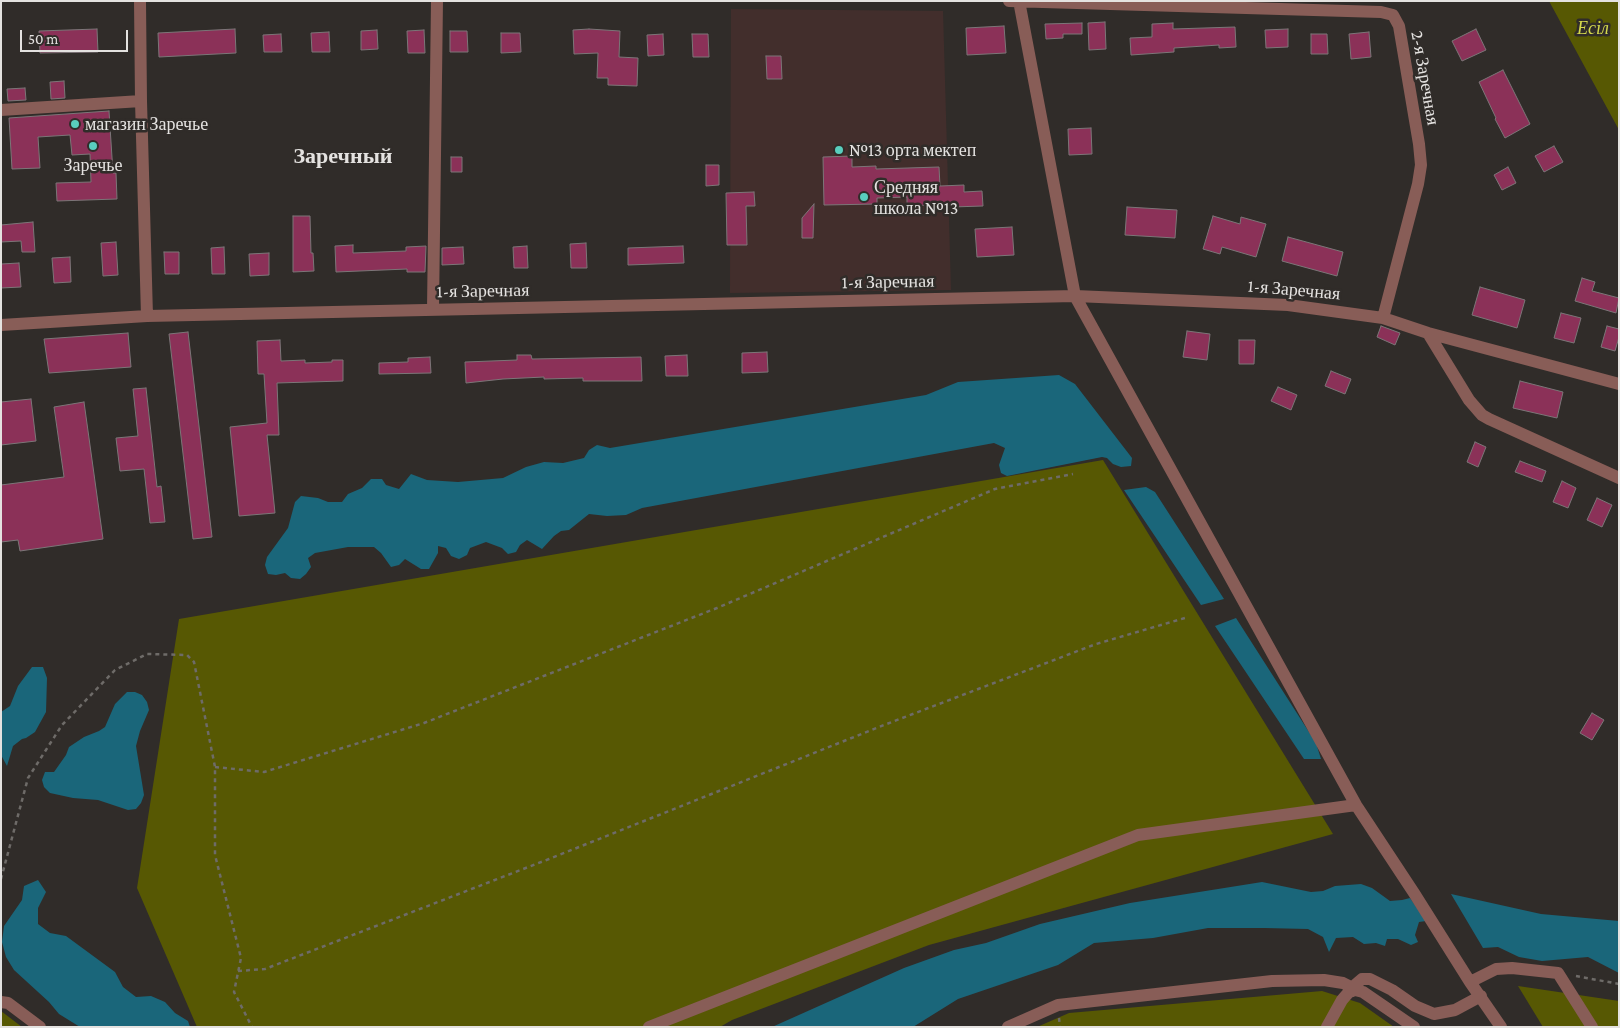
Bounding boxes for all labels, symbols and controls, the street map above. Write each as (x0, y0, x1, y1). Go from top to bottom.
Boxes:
park label: Есіл (1577, 17, 1609, 39)
scale bar (22, 20, 130, 52)
street label: 2-я Заречная (1406, 29, 1444, 127)
text: 50 m (28, 31, 58, 47)
place label: магазин Заречье (85, 113, 208, 135)
marker: магазин Заречье (69, 118, 81, 130)
place label: №13 орта мектеп (849, 139, 976, 161)
marker: Заречье (87, 140, 99, 152)
district label: Заречный (294, 143, 392, 169)
marker: №13 орта мектеп (833, 144, 845, 156)
place label: Заречье (64, 154, 122, 176)
place label: Средняя школа №13 (874, 176, 958, 218)
marker: Средняя школа №13 (858, 191, 870, 203)
street label: 1-я Заречная (841, 270, 935, 294)
street label: 1-я Заречная (1247, 275, 1341, 305)
street label: 1-я Заречная (436, 279, 530, 303)

